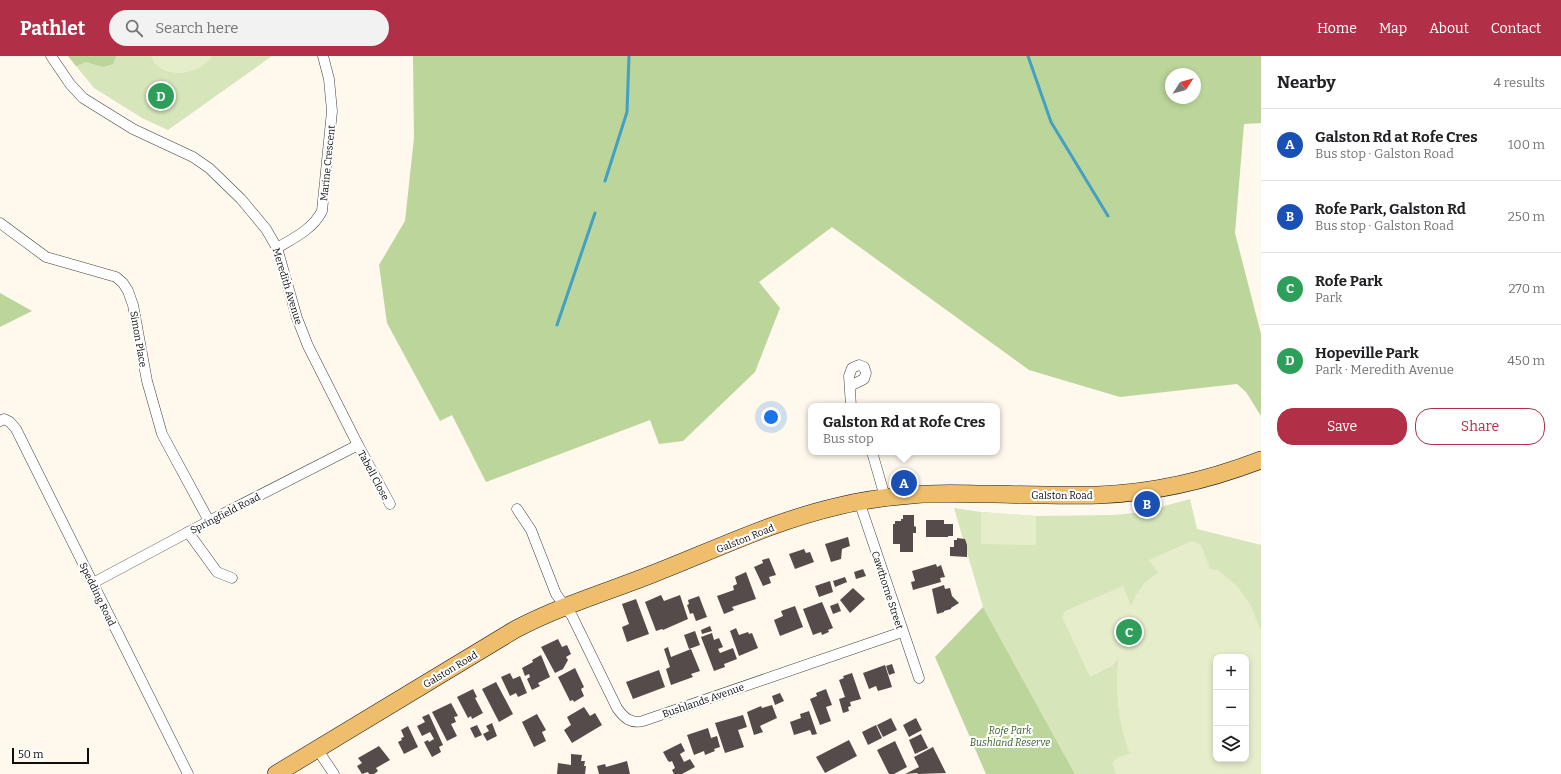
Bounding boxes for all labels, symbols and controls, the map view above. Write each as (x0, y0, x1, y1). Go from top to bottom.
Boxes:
search box (109, 10, 389, 46)
text: Pathlet (20, 17, 85, 40)
icon: search (123, 17, 145, 39)
text: Search here (155, 19, 238, 37)
text: Home (1317, 20, 1357, 37)
text: Map (1379, 20, 1407, 37)
text: About (1429, 20, 1469, 37)
text: Contact (1491, 20, 1541, 37)
north arrow (1165, 68, 1201, 104)
text: Nearby (1277, 72, 1336, 93)
text: 4 results (1493, 75, 1545, 90)
pin: D (148, 81, 174, 111)
street label: Marine Crescent (318, 124, 338, 202)
text: Galston Rd at Rofe Cres (1315, 128, 1478, 146)
text: A (1285, 137, 1295, 152)
text: 100 m (1508, 137, 1545, 152)
text: Bus stop · Galston Road (1315, 146, 1454, 161)
text: Rofe Park, Galston Rd (1315, 200, 1466, 218)
text: B (1286, 209, 1294, 224)
text: 250 m (1508, 209, 1545, 224)
text: Bus stop · Galston Road (1315, 218, 1454, 233)
street label: Meredith Avenue (270, 246, 304, 326)
text: Rofe Park (1315, 272, 1383, 290)
text: C (1286, 281, 1294, 296)
text: 270 m (1508, 281, 1545, 296)
text: Park (1315, 290, 1342, 305)
street label: Simon Place (127, 310, 149, 368)
text: Hopeville Park (1315, 344, 1419, 362)
text: D (1285, 353, 1295, 368)
text: 450 m (1507, 353, 1545, 368)
text: Park · Meredith Avenue (1315, 362, 1454, 377)
popup (808, 403, 1000, 455)
your location (761, 407, 781, 427)
button: Save (1277, 408, 1407, 445)
button: Share (1415, 408, 1545, 445)
text: Galston Rd at Rofe Cres (823, 413, 985, 431)
text: Bus stop (823, 431, 874, 446)
street label: Tabell Close (355, 448, 391, 502)
pin: A (891, 468, 917, 498)
pin: B (1134, 489, 1160, 519)
street label: Galston Road (1031, 490, 1093, 502)
street label: Springfield Road (188, 491, 263, 537)
street label: Galston Road (715, 522, 776, 556)
street label: Cawthorne Street (869, 550, 905, 631)
street label: Spedding Road (76, 561, 118, 628)
pin: C (1116, 617, 1142, 647)
street label: Galston Road (421, 649, 480, 691)
map controls (1213, 654, 1249, 762)
button: + (1213, 654, 1249, 690)
street label: Bushlands Avenue (661, 681, 746, 721)
button: − (1213, 690, 1249, 726)
park label: Rofe Park Bushland Reserve (970, 725, 1050, 749)
button: layers (1213, 726, 1249, 762)
scale bar (12, 746, 89, 765)
text: 50 m (18, 748, 44, 761)

